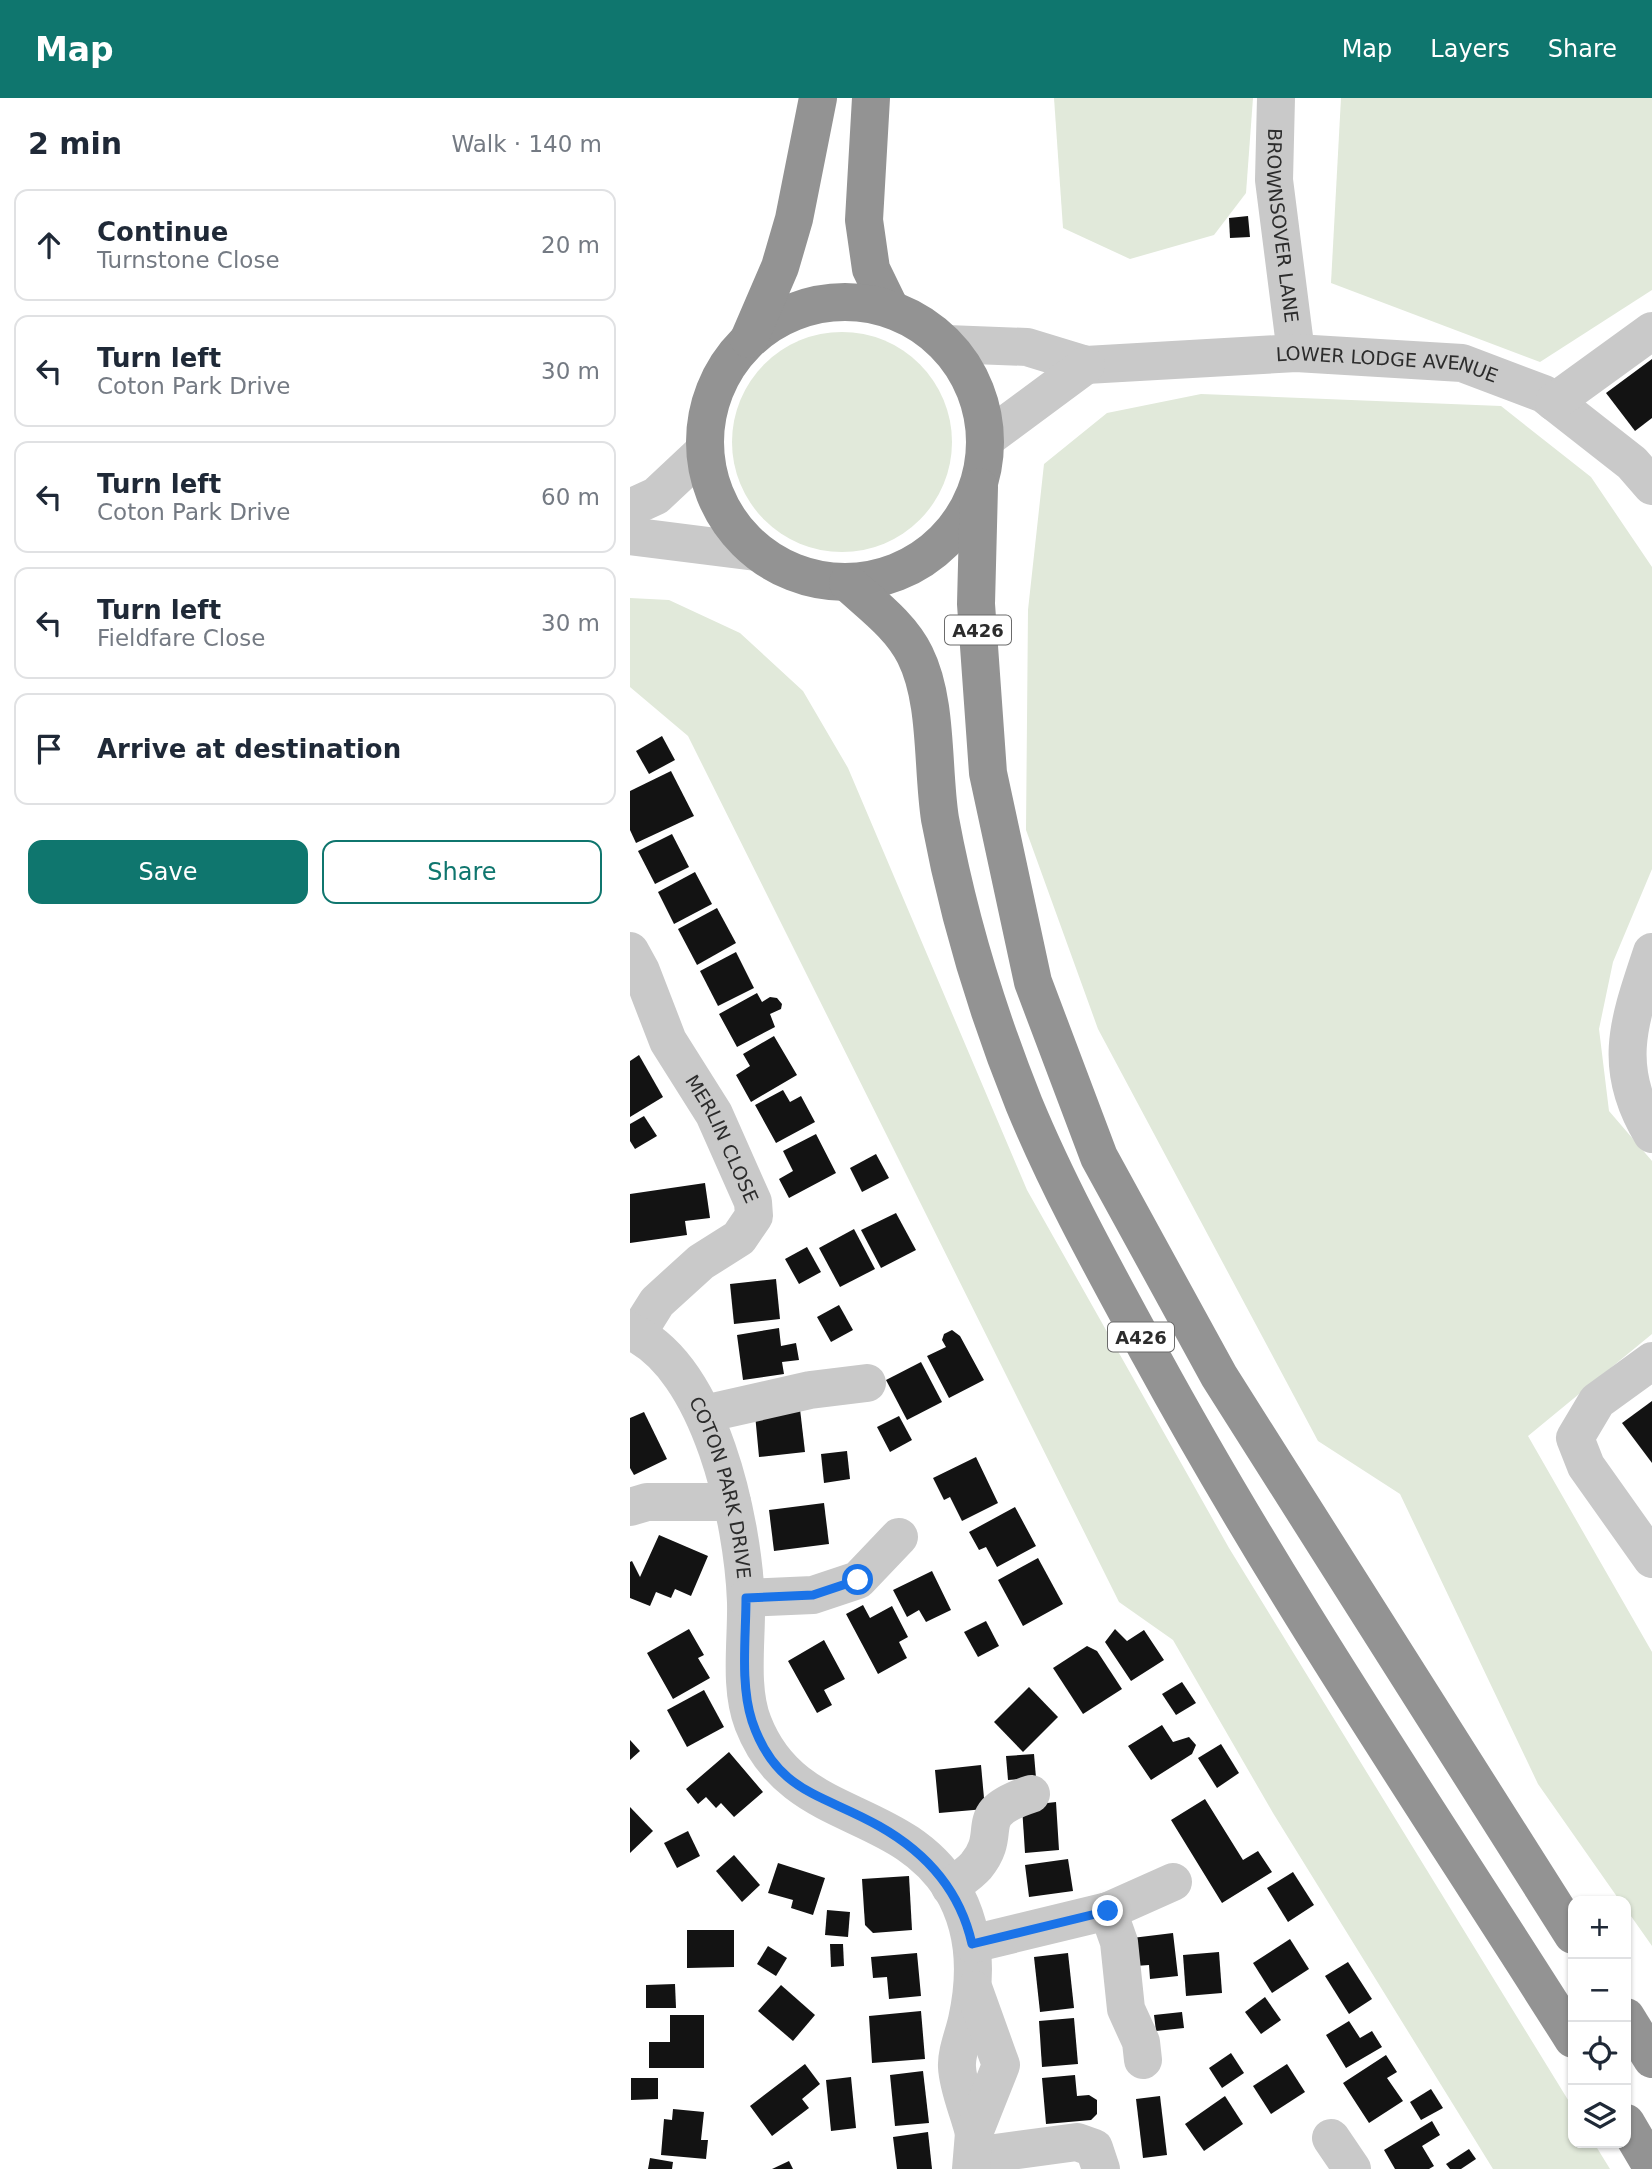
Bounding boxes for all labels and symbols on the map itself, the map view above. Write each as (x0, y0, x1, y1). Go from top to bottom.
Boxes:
street label: BROWNSOVER LANE (1263, 128, 1303, 324)
street label: LOWER LODGE AVENUE (1275, 342, 1501, 387)
road number: A426 (945, 616, 1011, 644)
street label: MERLIN CLOSE (681, 1071, 763, 1206)
road number: A426 (1108, 1322, 1174, 1352)
street label: COTON PARK DRIVE (685, 1393, 755, 1580)
route start (842, 1564, 873, 1595)
route end (1092, 1895, 1123, 1926)

